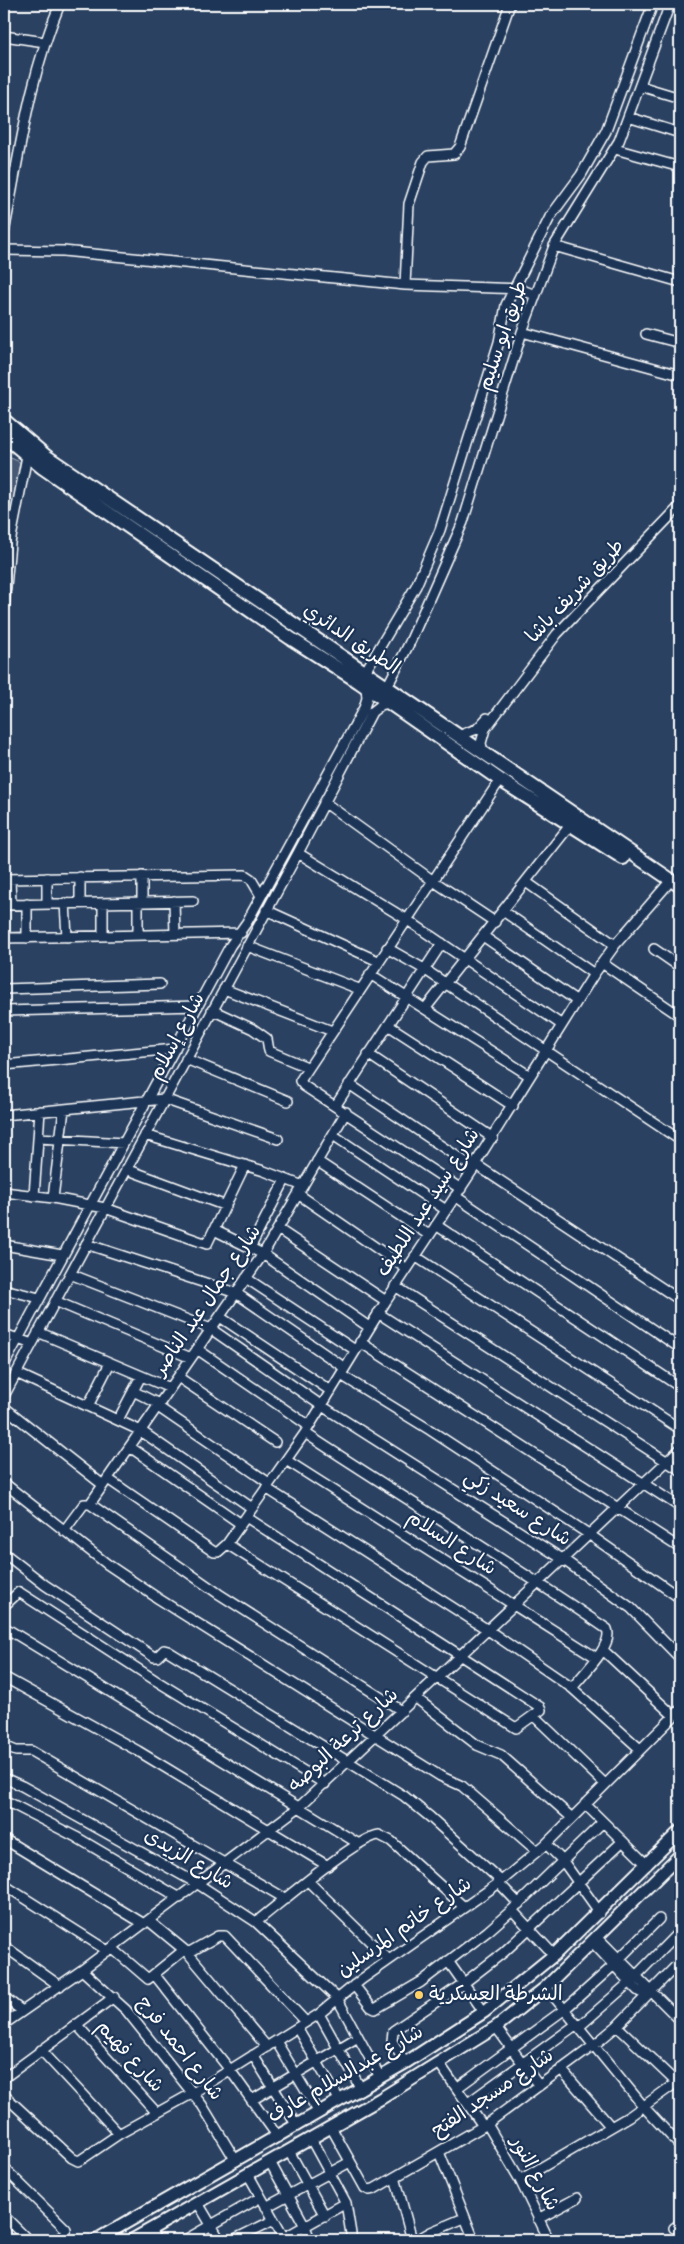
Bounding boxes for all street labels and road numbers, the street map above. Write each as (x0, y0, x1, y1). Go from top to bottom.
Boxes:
street label: طريق ابو سليم (472, 277, 536, 395)
street label: طريق شريف باشا (520, 533, 632, 651)
street label: الطريق الدائري (297, 597, 405, 683)
street label: شارع إسلام (143, 988, 213, 1086)
street label: شارع سيد عبد اللطيف (370, 1123, 488, 1283)
street label: شارع جمال عبد الناصر (145, 1220, 269, 1384)
street label: شارع سعيد زكي (457, 1463, 576, 1555)
street label: شارع السلام (400, 1504, 502, 1584)
street label: شارع ترعة البوصه (282, 1682, 406, 1800)
street label: شارع الزيدى (138, 1822, 238, 1898)
street label: شارع خاتم المرسلين (332, 1871, 478, 1985)
street label: شارع احمد فرج (129, 1990, 229, 2108)
street label: شارع فهيم (88, 2014, 170, 2100)
street label: شارع عبدالسلام عارف (263, 2018, 429, 2132)
street label: شارع مسجد الفتح (426, 2042, 560, 2146)
street label: شارع النور (501, 2130, 566, 2217)

